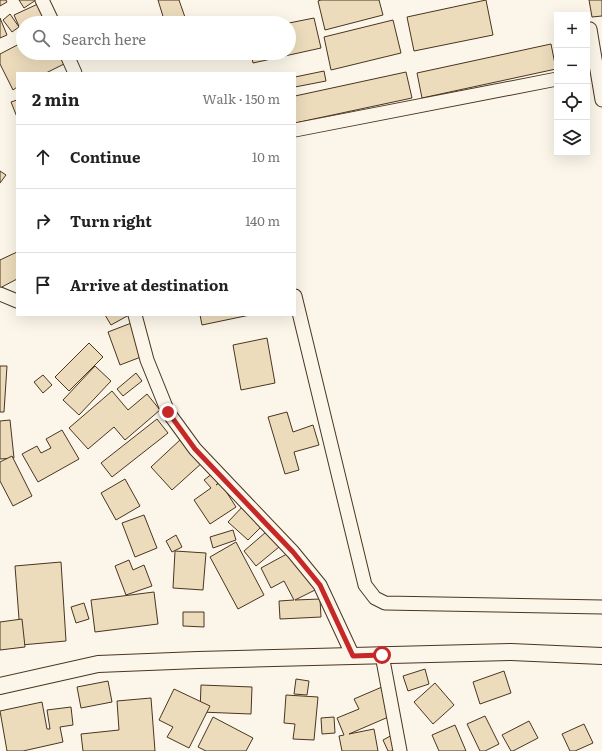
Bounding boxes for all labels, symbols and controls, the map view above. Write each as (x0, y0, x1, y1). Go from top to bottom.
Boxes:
map controls (554, 12, 590, 156)
button: + (554, 12, 590, 48)
search box (16, 16, 296, 60)
icon: search (30, 27, 52, 49)
text: Search here (62, 27, 146, 50)
button: − (554, 48, 590, 84)
button: locate (554, 84, 590, 120)
text: 2 min (32, 86, 80, 111)
text: Walk · 150 m (203, 89, 280, 108)
button: layers (554, 120, 590, 156)
text: Continue (70, 145, 140, 168)
icon: ahead (32, 146, 54, 168)
text: 10 m (252, 147, 280, 166)
text: Turn right (70, 209, 152, 232)
icon: right (32, 210, 54, 232)
text: 140 m (245, 211, 280, 230)
text: Arrive at destination (70, 273, 229, 296)
icon: arrive (32, 274, 54, 296)
route end (159, 403, 177, 421)
route start (373, 646, 391, 664)

